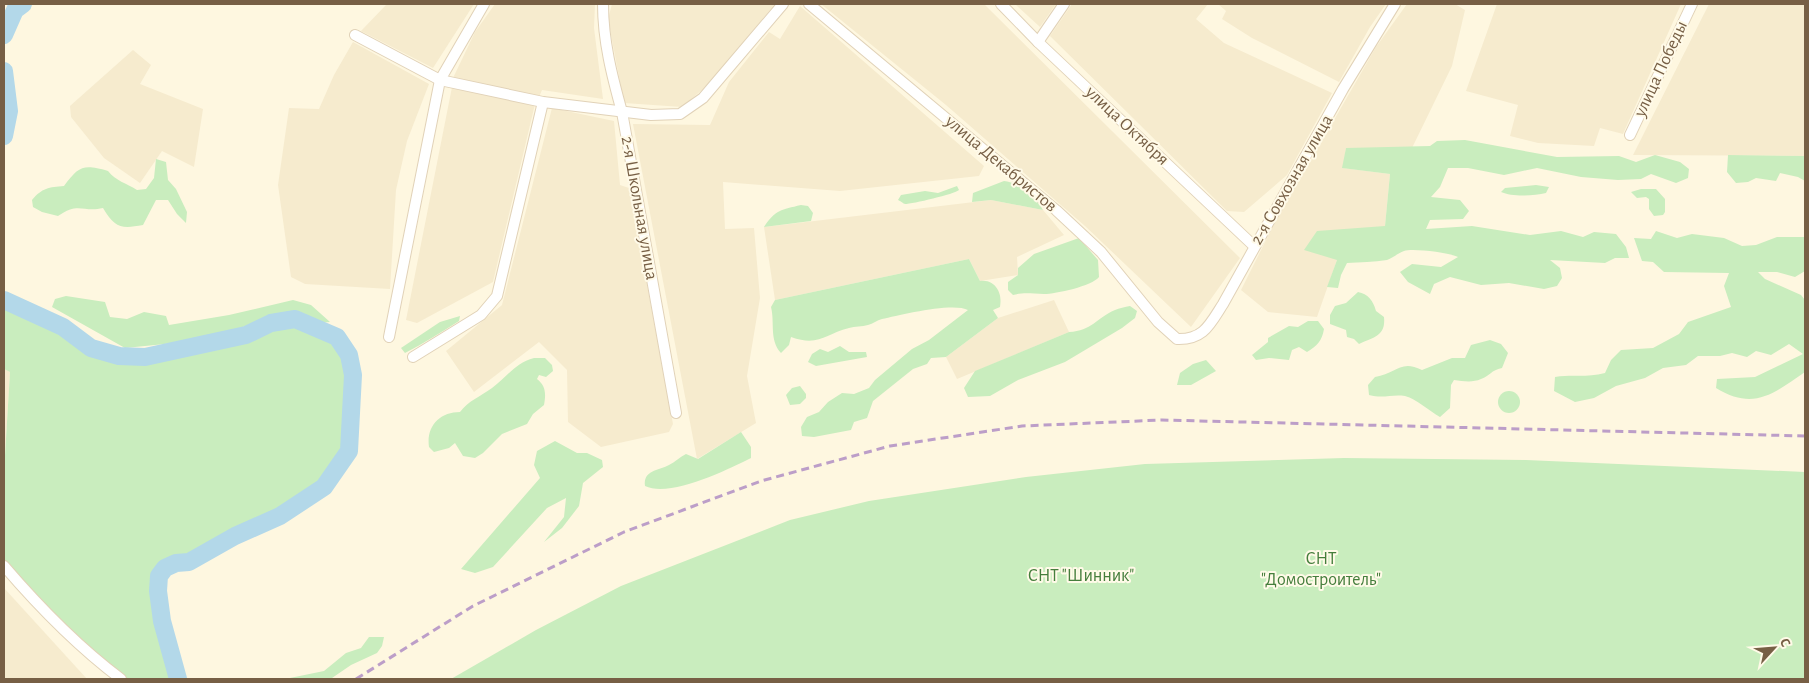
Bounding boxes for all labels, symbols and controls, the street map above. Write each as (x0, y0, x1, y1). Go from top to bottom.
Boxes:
street label: улица Победы (1630, 18, 1691, 121)
street label: улица Октября (1081, 82, 1173, 169)
street label: улица Декабристов (941, 111, 1061, 216)
street label: 2-я Совхозная улица (1248, 112, 1336, 248)
street label: 2-я Школьная улица (617, 135, 661, 281)
park label: СНТ "Домостроитель" (1261, 550, 1381, 589)
park label: СНТ "Шинник" (1028, 567, 1134, 585)
north arrow (1749, 623, 1799, 673)
text: С (1777, 636, 1793, 650)

